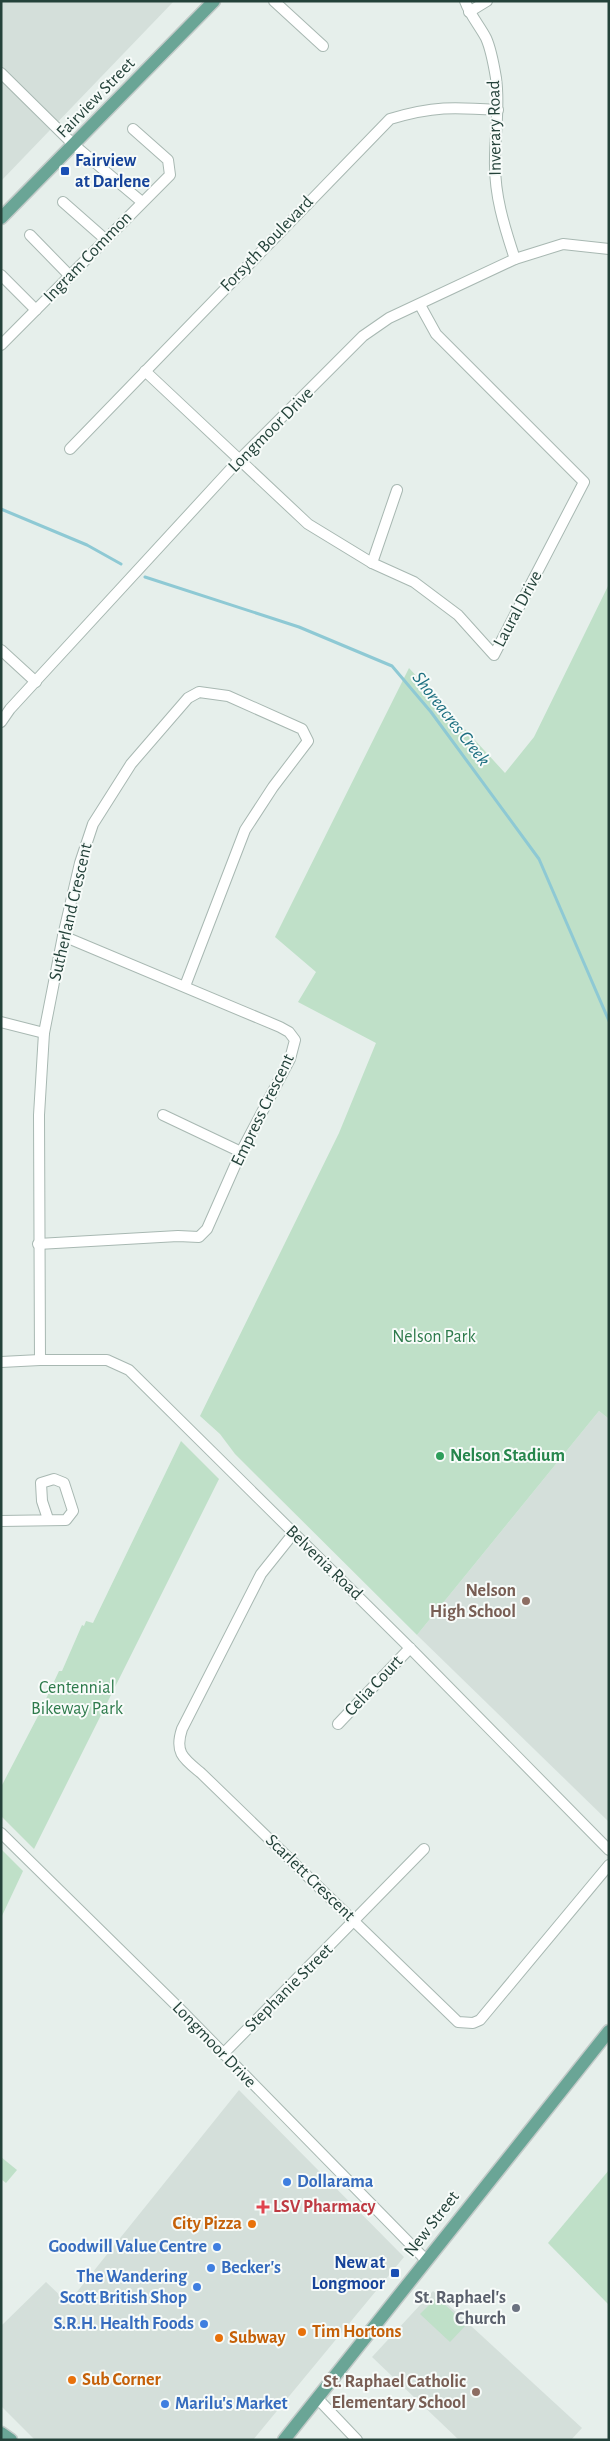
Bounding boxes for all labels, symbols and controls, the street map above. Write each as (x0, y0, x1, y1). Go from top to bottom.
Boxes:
street label: Fairview Street (53, 54, 139, 142)
street label: Inverary Road (485, 80, 505, 176)
place label: Fairview at Darlene (75, 152, 150, 191)
marker: Fairview at Darlene (59, 165, 71, 177)
street label: Forsyth Boulevard (217, 193, 317, 295)
street label: Ingram Common (41, 208, 135, 306)
street label: Longmoor Drive (225, 384, 317, 476)
street label: Laural Drive (490, 568, 546, 650)
water label: Shoreacres Creek (409, 668, 494, 770)
street label: Sutherland Crescent (46, 841, 96, 983)
street label: Empress Crescent (228, 1051, 298, 1169)
park label: Nelson Park (392, 1328, 476, 1346)
place label: Nelson Stadium (450, 1447, 565, 1465)
marker: Nelson Stadium (434, 1450, 446, 1462)
street label: Belvenia Road (282, 1522, 366, 1604)
place label: Nelson High School (430, 1582, 516, 1621)
marker: Nelson High School (520, 1595, 532, 1607)
street label: Celia Court (342, 1652, 407, 1720)
park label: Centennial Bikeway Park (31, 1679, 124, 1718)
street label: Scarlett Crescent (262, 1831, 358, 1925)
street label: Stephanie Street (242, 1940, 337, 2035)
street label: Longmoor Drive (169, 1998, 259, 2092)
place label: Dollarama (297, 2173, 374, 2191)
marker: Dollarama (281, 2176, 293, 2188)
street label: New Street (401, 2188, 463, 2260)
place label: LSV Pharmacy (273, 2198, 377, 2216)
marker: LSV Pharmacy (257, 2201, 269, 2213)
place label: City Pizza (173, 2215, 242, 2233)
marker: City Pizza (246, 2218, 258, 2230)
place label: Goodwill Value Centre (48, 2238, 207, 2256)
marker: Goodwill Value Centre (211, 2241, 223, 2253)
place label: New at Longmoor (312, 2254, 386, 2293)
place label: Becker's (221, 2259, 281, 2277)
marker: Becker's (205, 2262, 217, 2274)
marker: New at Longmoor (389, 2267, 401, 2279)
place label: The Wandering Scott British Shop (60, 2268, 188, 2307)
marker: The Wandering Scott British Shop (191, 2281, 203, 2293)
place label: St. Raphael's Church (414, 2289, 506, 2328)
marker: St. Raphael's Church (510, 2302, 522, 2314)
place label: S.R.H. Health Foods (54, 2315, 194, 2333)
marker: S.R.H. Health Foods (198, 2318, 210, 2330)
place label: Tim Hortons (312, 2323, 402, 2341)
marker: Tim Hortons (296, 2326, 308, 2338)
place label: Subway (229, 2329, 286, 2347)
marker: Subway (213, 2332, 225, 2344)
place label: Sub Corner (82, 2371, 162, 2389)
place label: St. Raphael Catholic Elementary School (323, 2373, 466, 2412)
marker: Sub Corner (66, 2374, 78, 2386)
marker: St. Raphael Catholic Elementary School (470, 2386, 482, 2398)
place label: Marilu's Market (175, 2395, 287, 2413)
marker: Marilu's Market (159, 2398, 171, 2410)

